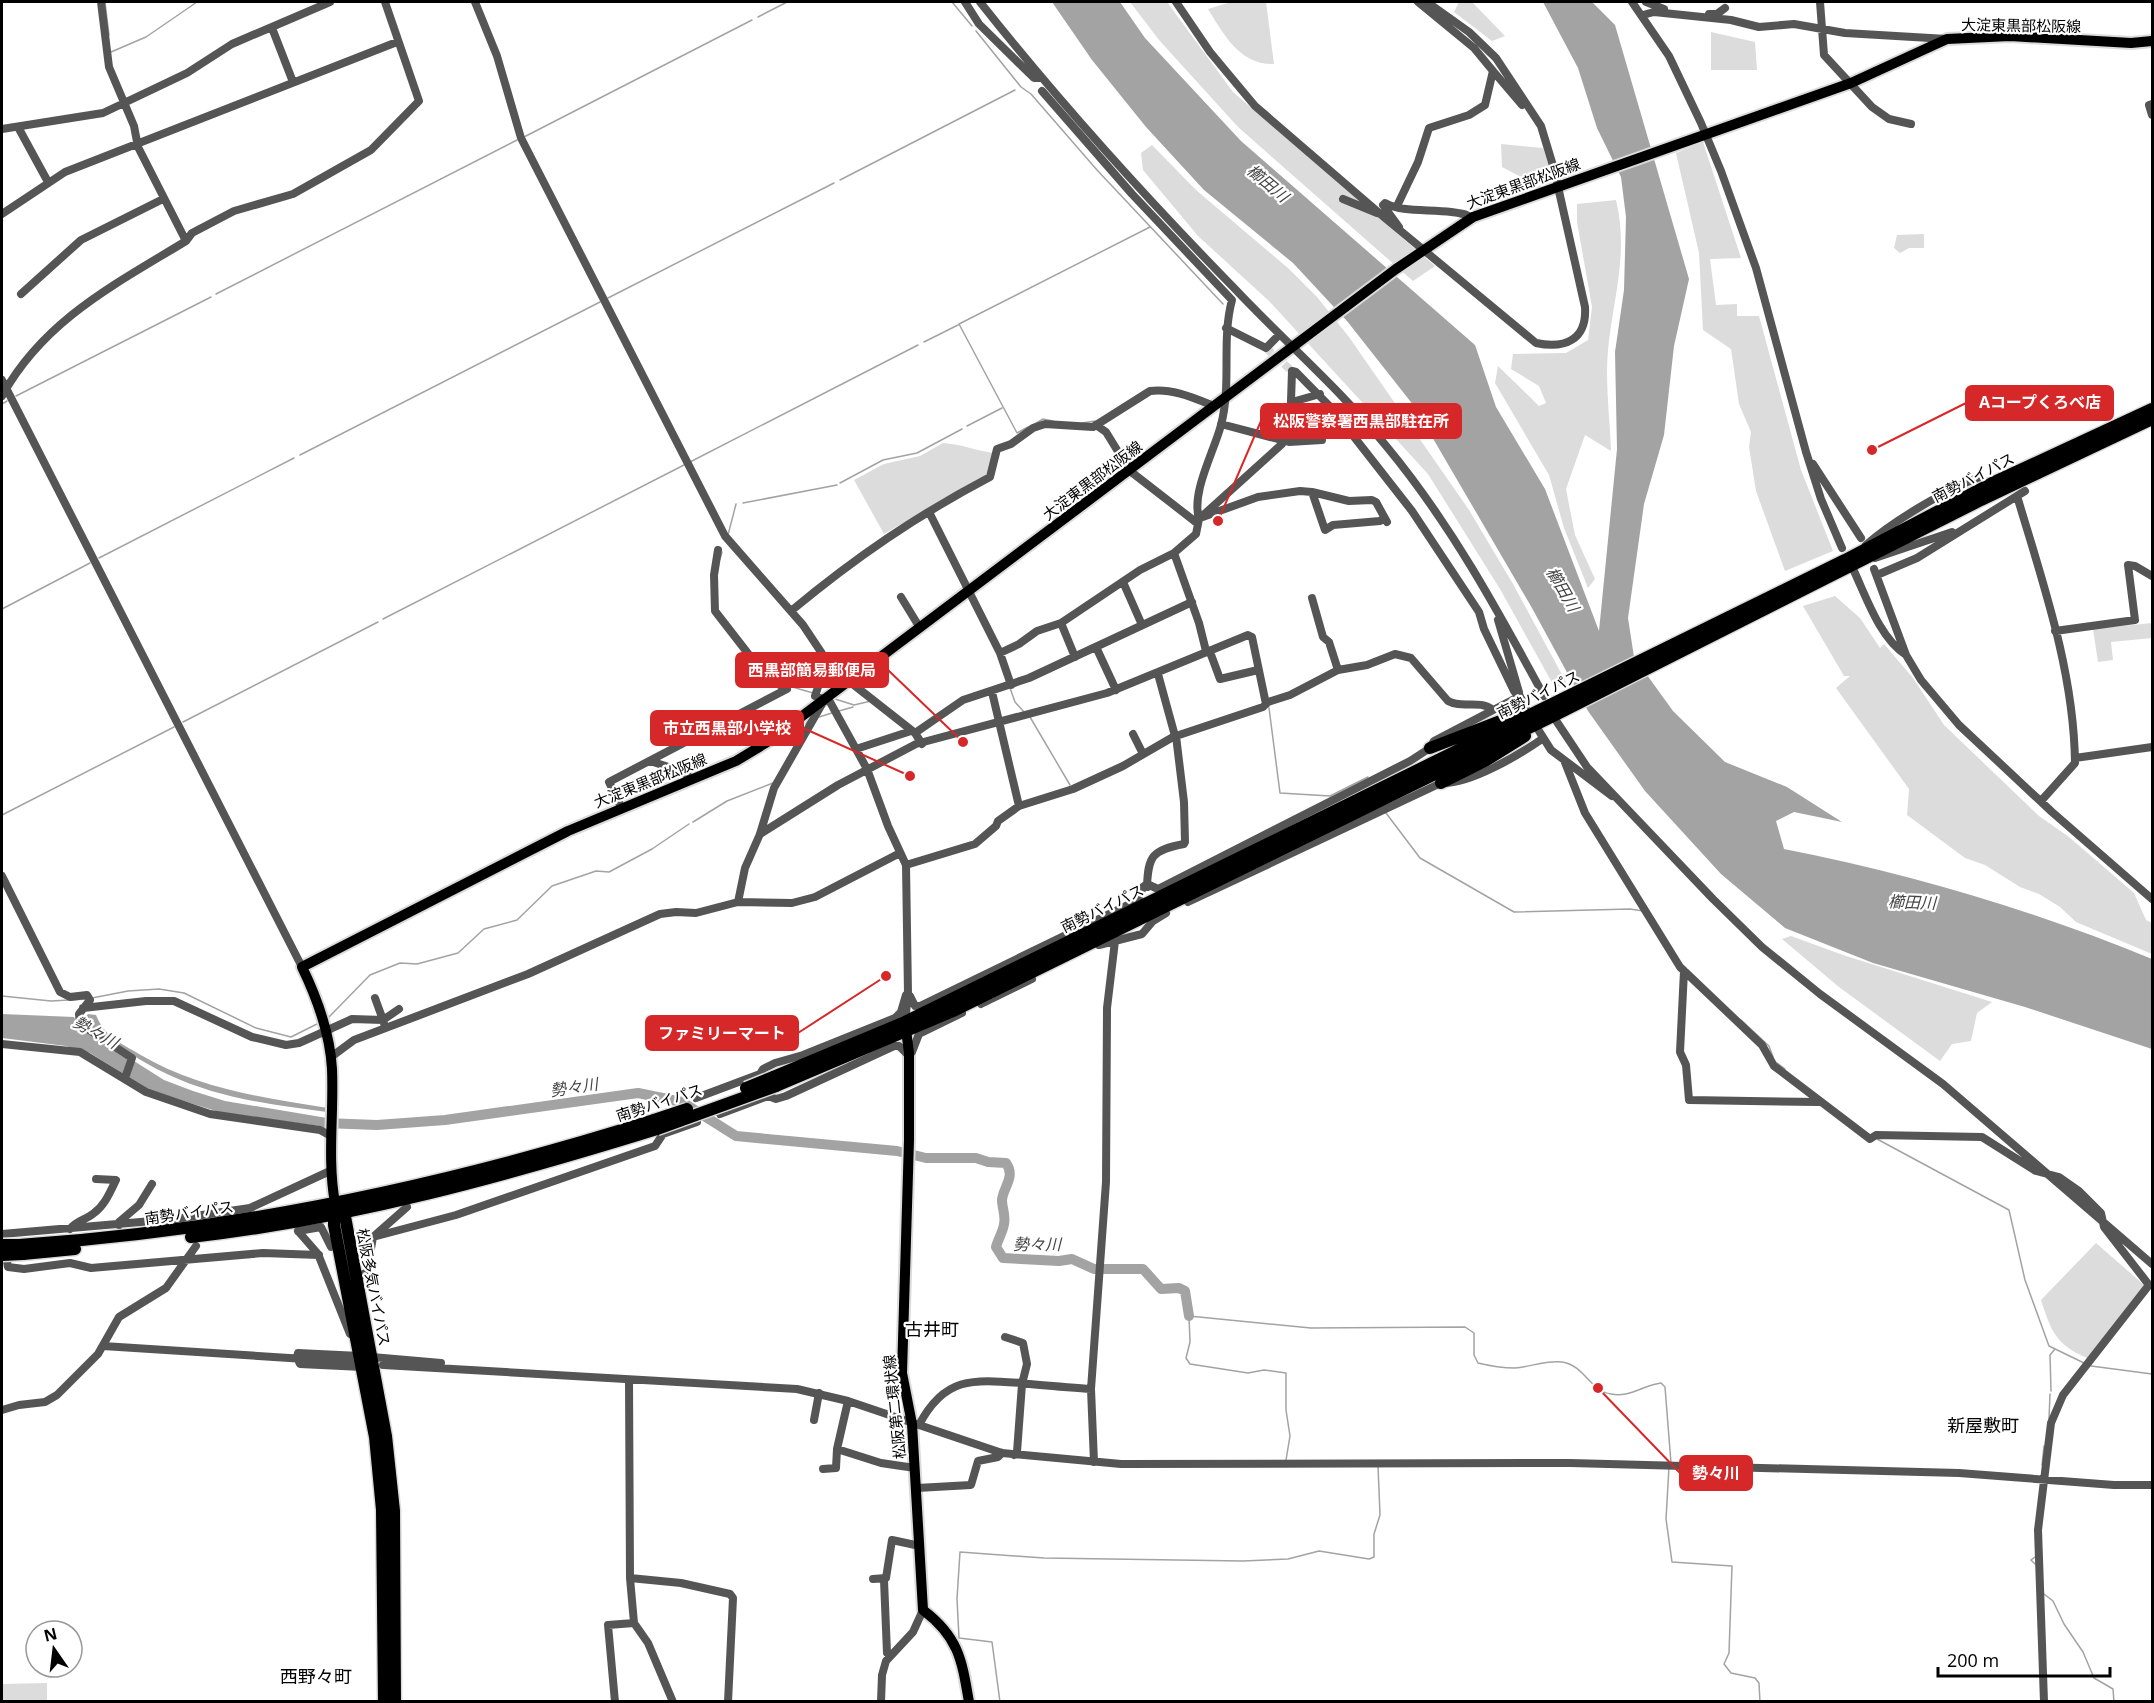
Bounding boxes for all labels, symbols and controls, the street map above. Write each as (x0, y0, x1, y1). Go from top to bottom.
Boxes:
street label: 大淀東黒部松阪線 (1961, 14, 2081, 36)
street label: 大淀東黒部松阪線 (1463, 153, 1583, 213)
water label: 櫛田川 (1243, 159, 1295, 208)
callout: Aコープくろべ店 (1966, 386, 2113, 420)
text: Aコープくろべ店 (1979, 391, 2101, 413)
callout: 松阪警察署西黒部駐在所 (1261, 404, 1461, 438)
text: 松阪警察署西黒部駐在所 (1273, 410, 1449, 432)
street label: 大淀東黒部松阪線 (1038, 436, 1146, 524)
street label: 南勢バイパス (1928, 448, 2018, 506)
water label: 櫛田川 (1541, 563, 1586, 617)
callout: 西黒部簡易郵便局 (736, 653, 888, 687)
text: 西黒部簡易郵便局 (748, 659, 876, 681)
street label: 南勢バイパス (1493, 665, 1583, 723)
callout: 市立西黒部小学校 (651, 711, 803, 745)
text: 市立西黒部小学校 (663, 717, 791, 739)
street label: 大淀東黒部松阪線 (591, 748, 709, 812)
street label: 南勢バイパス (1057, 879, 1147, 937)
water label: 櫛田川 (1888, 890, 1938, 914)
water label: 勢々川 (70, 1011, 124, 1054)
callout: ファミリーマート (646, 1016, 798, 1050)
text: ファミリーマート (658, 1022, 786, 1044)
water label: 勢々川 (549, 1072, 601, 1101)
street label: 南勢バイパス (613, 1079, 705, 1125)
street label: 南勢バイパス (143, 1196, 235, 1228)
street label: 松阪多気バイパス (353, 1226, 395, 1348)
water label: 勢々川 (1013, 1233, 1063, 1255)
district label: 古井町 (905, 1317, 959, 1341)
street label: 松阪第二環状線 (879, 1354, 909, 1460)
district label: 新屋敷町 (1947, 1413, 2019, 1437)
callout: 勢々川 (1680, 1456, 1752, 1490)
text: 勢々川 (1692, 1462, 1740, 1484)
north arrow (24, 1619, 84, 1679)
text: N (41, 1622, 59, 1647)
scale bar (1938, 1640, 2110, 1678)
text: 200 m (1947, 1648, 1999, 1672)
district label: 西野々町 (280, 1664, 352, 1688)

